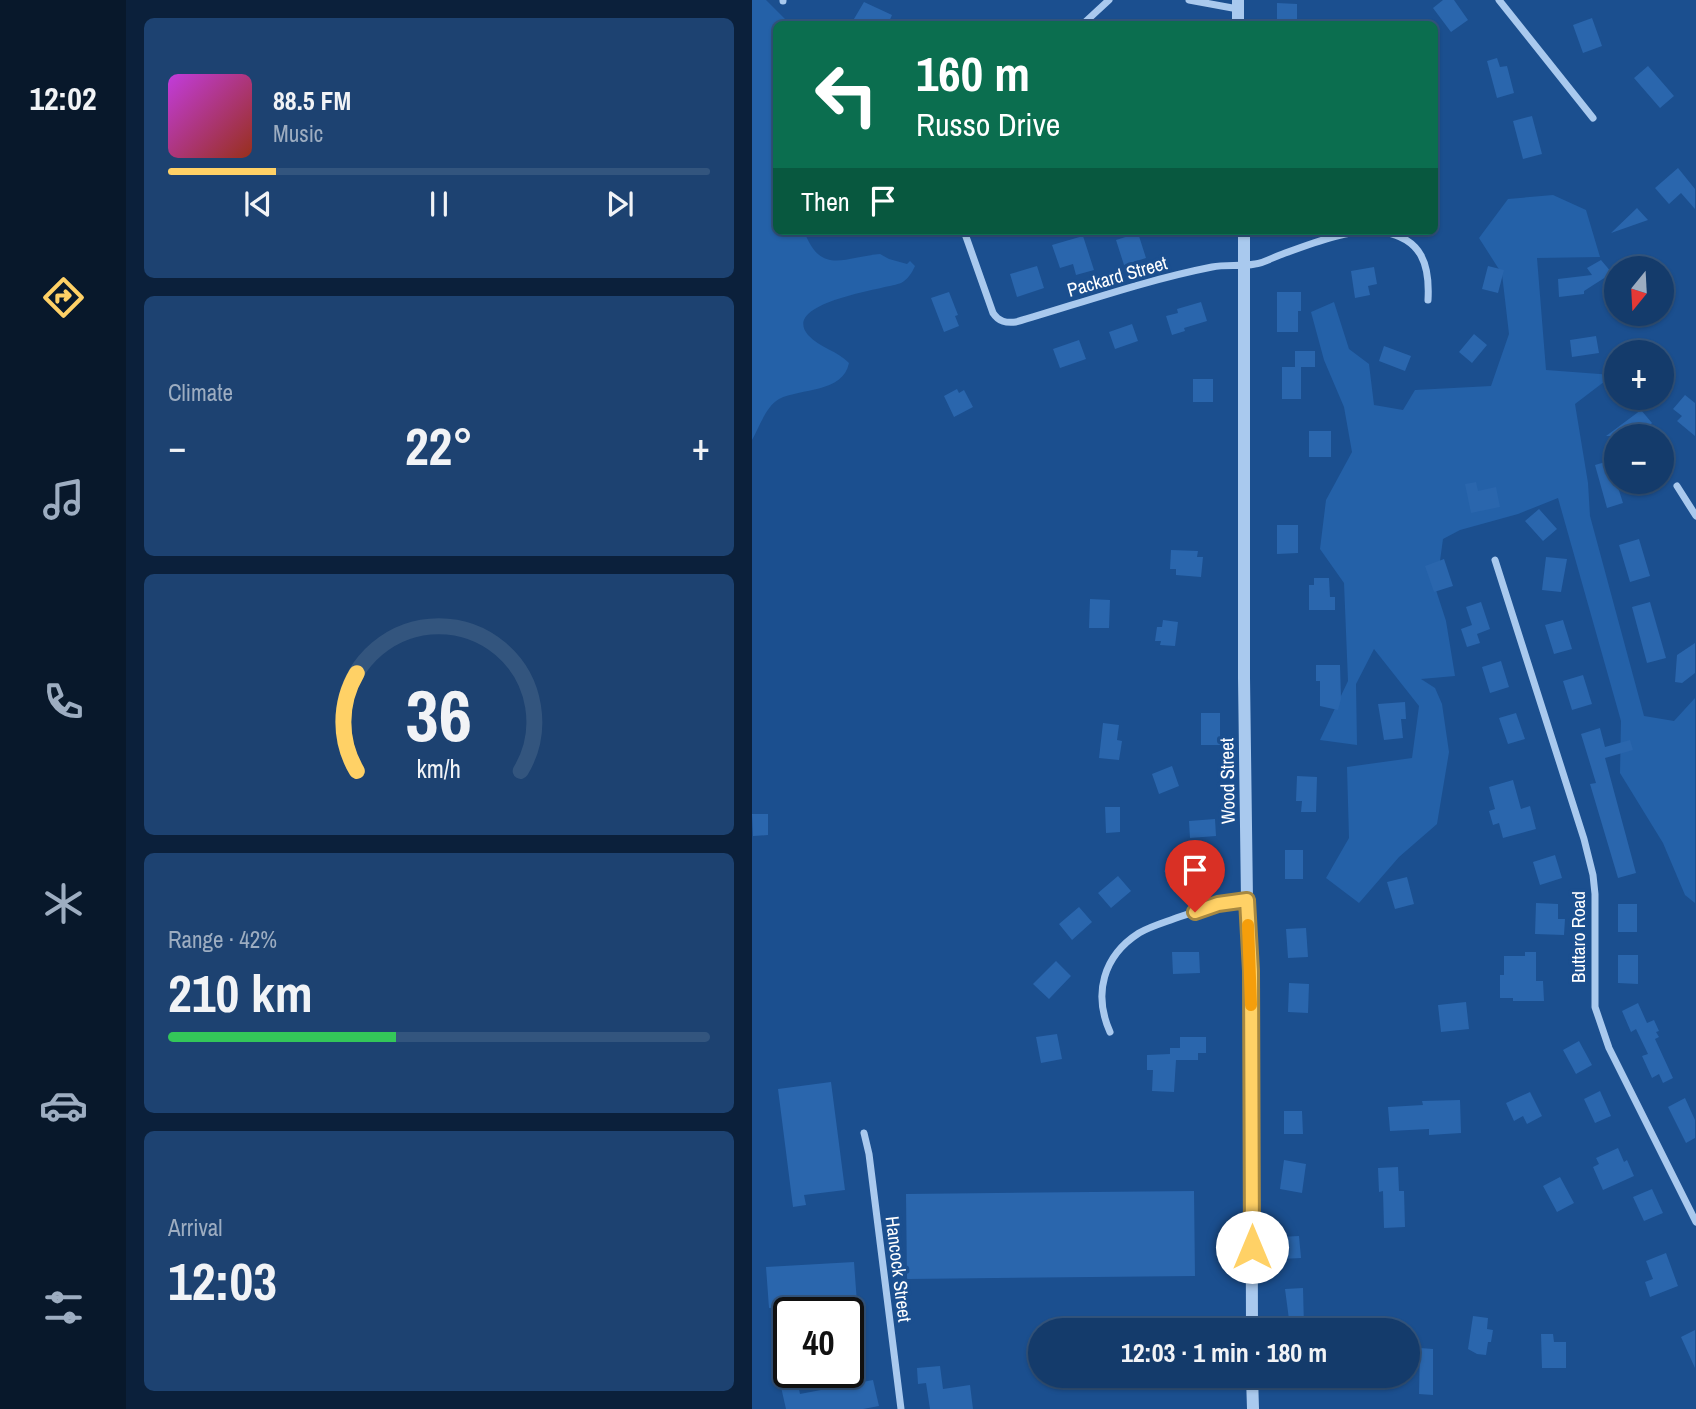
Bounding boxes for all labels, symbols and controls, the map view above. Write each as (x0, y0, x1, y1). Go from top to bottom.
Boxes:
text: 160 m (916, 40, 1030, 106)
icon: left (801, 49, 892, 140)
text: 12:02 (29, 77, 97, 120)
text: 88.5 FM (273, 83, 351, 118)
text: Russo Drive (916, 103, 1060, 146)
text: Music (273, 118, 323, 149)
icon: arrive (864, 182, 902, 220)
text: Then (801, 184, 850, 219)
icon: previous (239, 185, 277, 223)
icon: pause (420, 185, 458, 223)
icon: next (601, 185, 639, 223)
street label: Packard Street (1064, 249, 1171, 303)
north arrow (1604, 256, 1674, 326)
map controls (1604, 256, 1674, 494)
icon: directions (39, 273, 88, 322)
button: + (1604, 340, 1674, 410)
text: Climate (168, 377, 233, 408)
text: 22° (405, 411, 473, 481)
text: − (168, 421, 186, 472)
text: + (692, 421, 710, 472)
button: − (1604, 424, 1674, 494)
icon: music (39, 475, 88, 524)
text: 36 (406, 666, 472, 764)
icon: phone (39, 677, 88, 726)
street label: Wood Street (1213, 737, 1241, 824)
text: km/h (417, 751, 461, 785)
pin (1165, 840, 1225, 912)
icon: arrive (1176, 851, 1214, 889)
icon: climate (39, 879, 88, 928)
street label: Buttaro Road (1565, 891, 1591, 983)
text: Range · 42% (168, 924, 277, 955)
text: 210 km (168, 958, 313, 1028)
icon: car (39, 1081, 88, 1130)
position arrow (1215, 1210, 1289, 1284)
text: Arrival (168, 1212, 223, 1243)
street label: Hancock Street (880, 1215, 918, 1324)
text: 12:03 (168, 1246, 277, 1316)
icon: filters (39, 1283, 88, 1332)
speed limit sign: 40 (773, 1297, 864, 1388)
text: 12:03 · 1 min · 180 m (1121, 1335, 1327, 1370)

